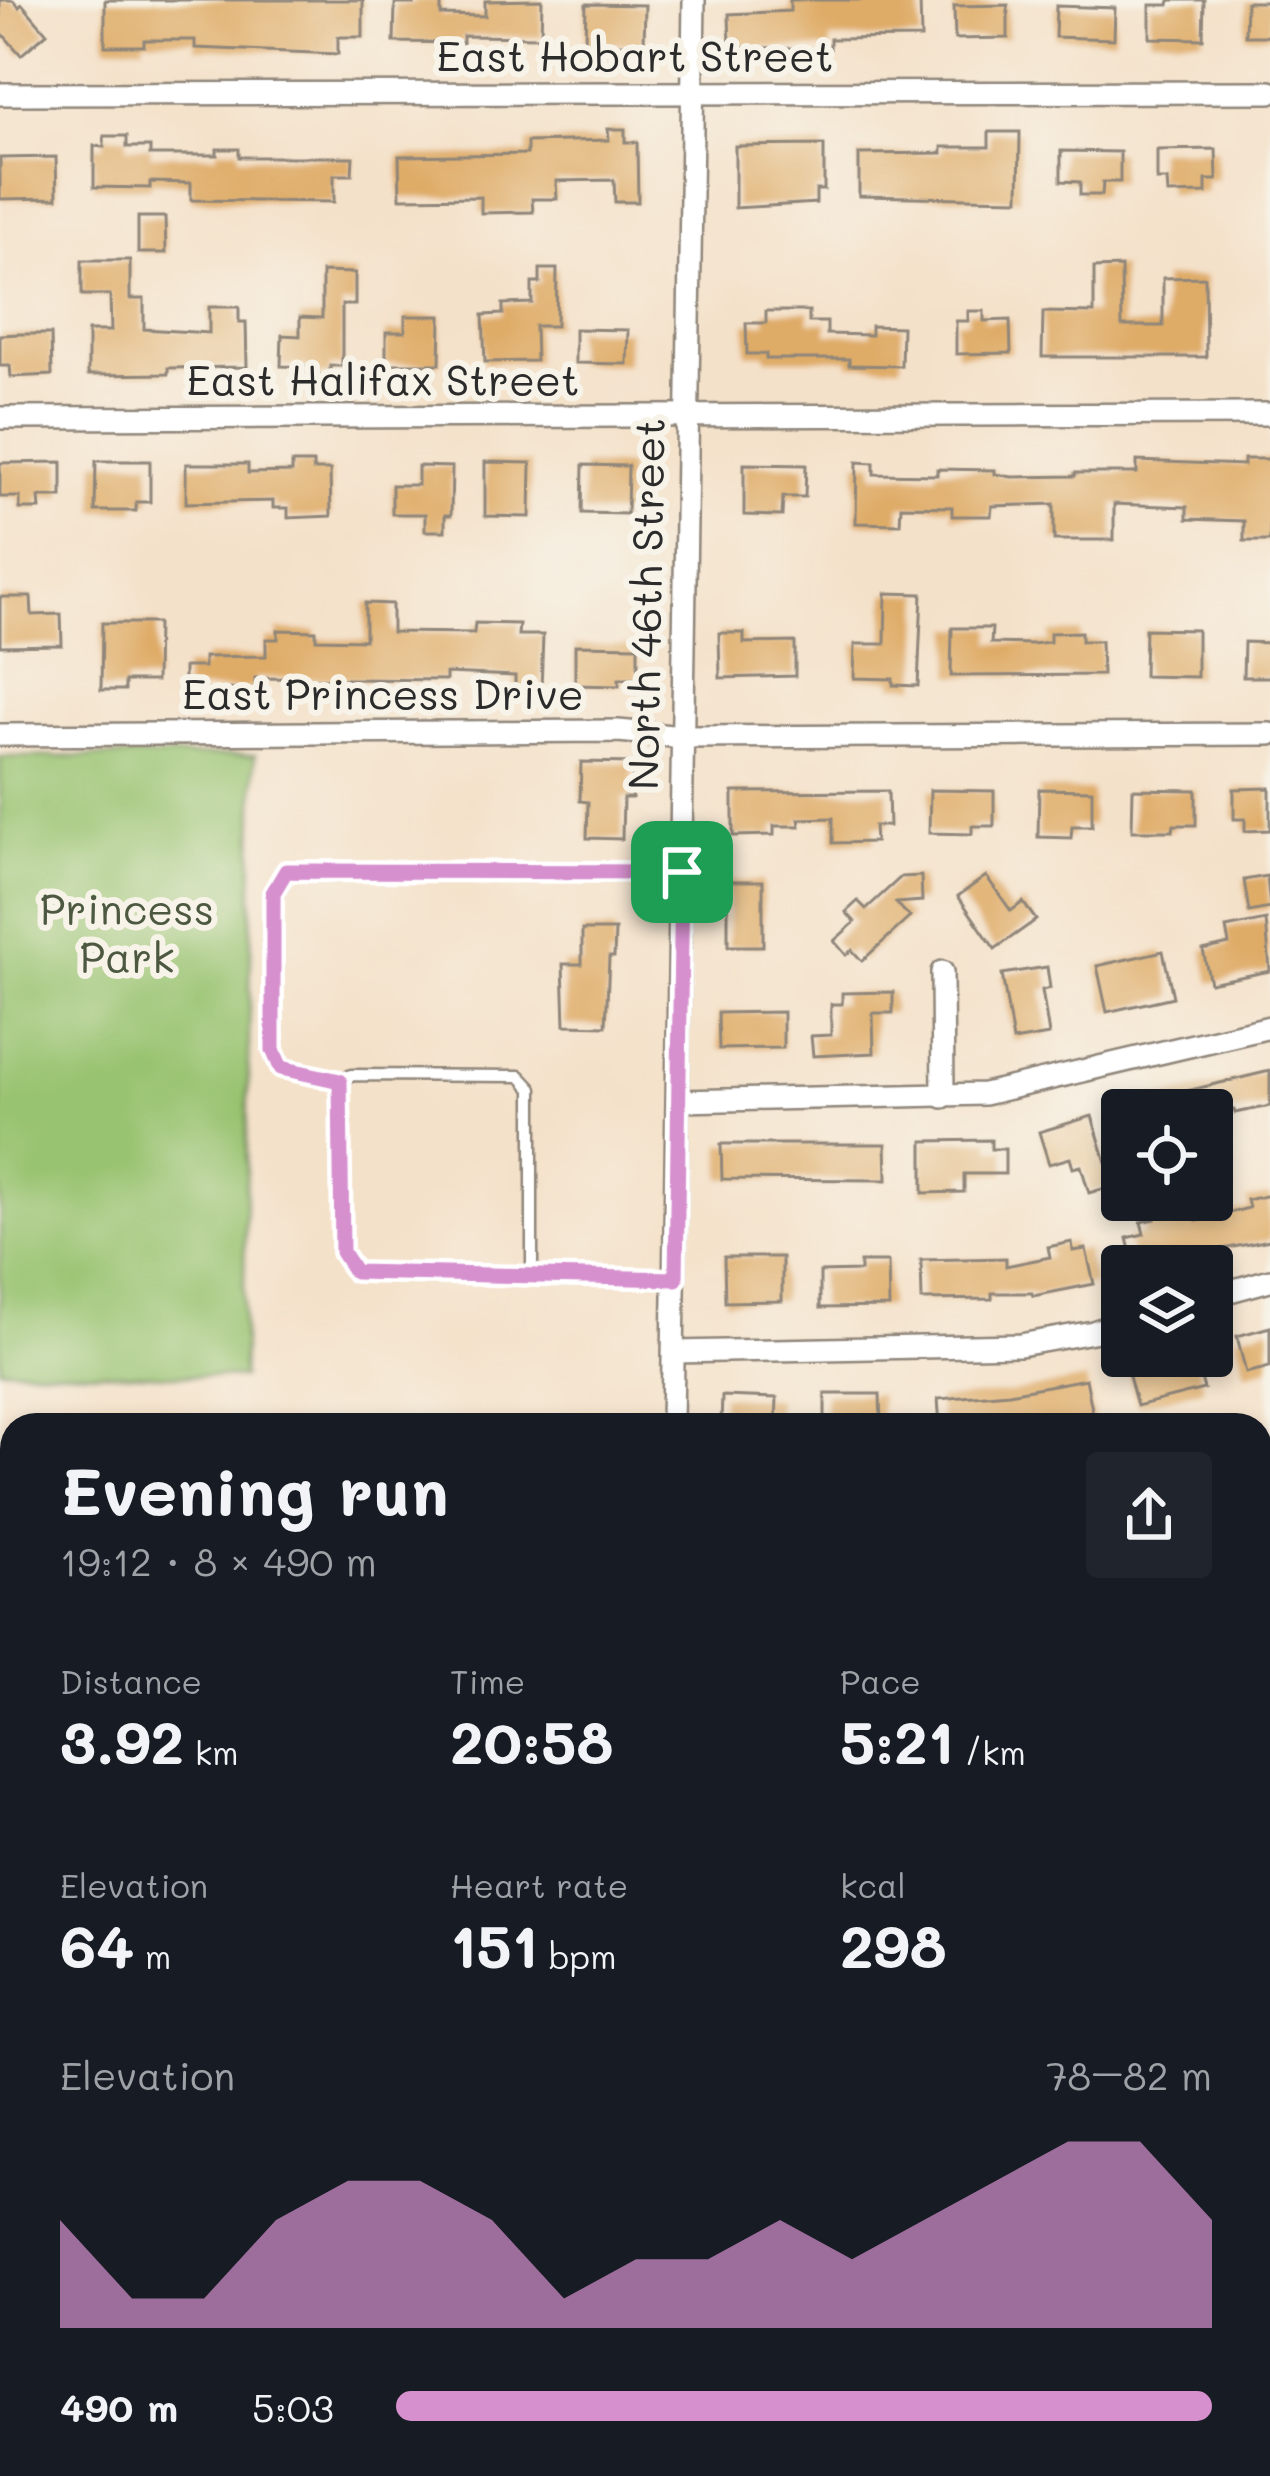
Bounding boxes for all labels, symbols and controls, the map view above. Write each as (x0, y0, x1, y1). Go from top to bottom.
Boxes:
street label: East Hobart Street (436, 28, 834, 83)
street label: East Halifax Street (186, 352, 580, 407)
street label: North 46th Street (614, 418, 676, 790)
street label: East Princess Drive (182, 666, 584, 721)
pin (631, 821, 733, 923)
icon: arrive (649, 839, 715, 905)
park label: Princess Park (40, 881, 214, 984)
map controls (1101, 1089, 1233, 1377)
button: locate (1101, 1089, 1233, 1221)
button: layers (1101, 1245, 1233, 1377)
text: Evening run (60, 1447, 449, 1533)
button: share (1086, 1452, 1212, 1578)
text: 19:12 · 8 × 490 m (60, 1535, 377, 1586)
text: Distance (60, 1659, 202, 1702)
text: Time (450, 1659, 525, 1702)
text: Pace (840, 1659, 921, 1702)
text: 3.92 (60, 1702, 184, 1780)
text: 20:58 (450, 1702, 613, 1780)
text: 5:21 (840, 1702, 954, 1780)
text: km (184, 1730, 238, 1773)
text: /km (954, 1730, 1026, 1773)
text: Elevation (60, 1863, 208, 1906)
text: Heart rate (450, 1863, 628, 1906)
text: kcal (840, 1863, 906, 1906)
text: 64 (60, 1906, 134, 1984)
text: 151 (450, 1906, 538, 1984)
text: 298 (840, 1906, 947, 1984)
text: m (134, 1934, 171, 1977)
text: bpm (538, 1934, 616, 1977)
text: Elevation (60, 2049, 235, 2100)
text: 78–82 m (1046, 2049, 1212, 2100)
text: 490 m (60, 2381, 178, 2432)
text: 5:03 (252, 2381, 334, 2432)

